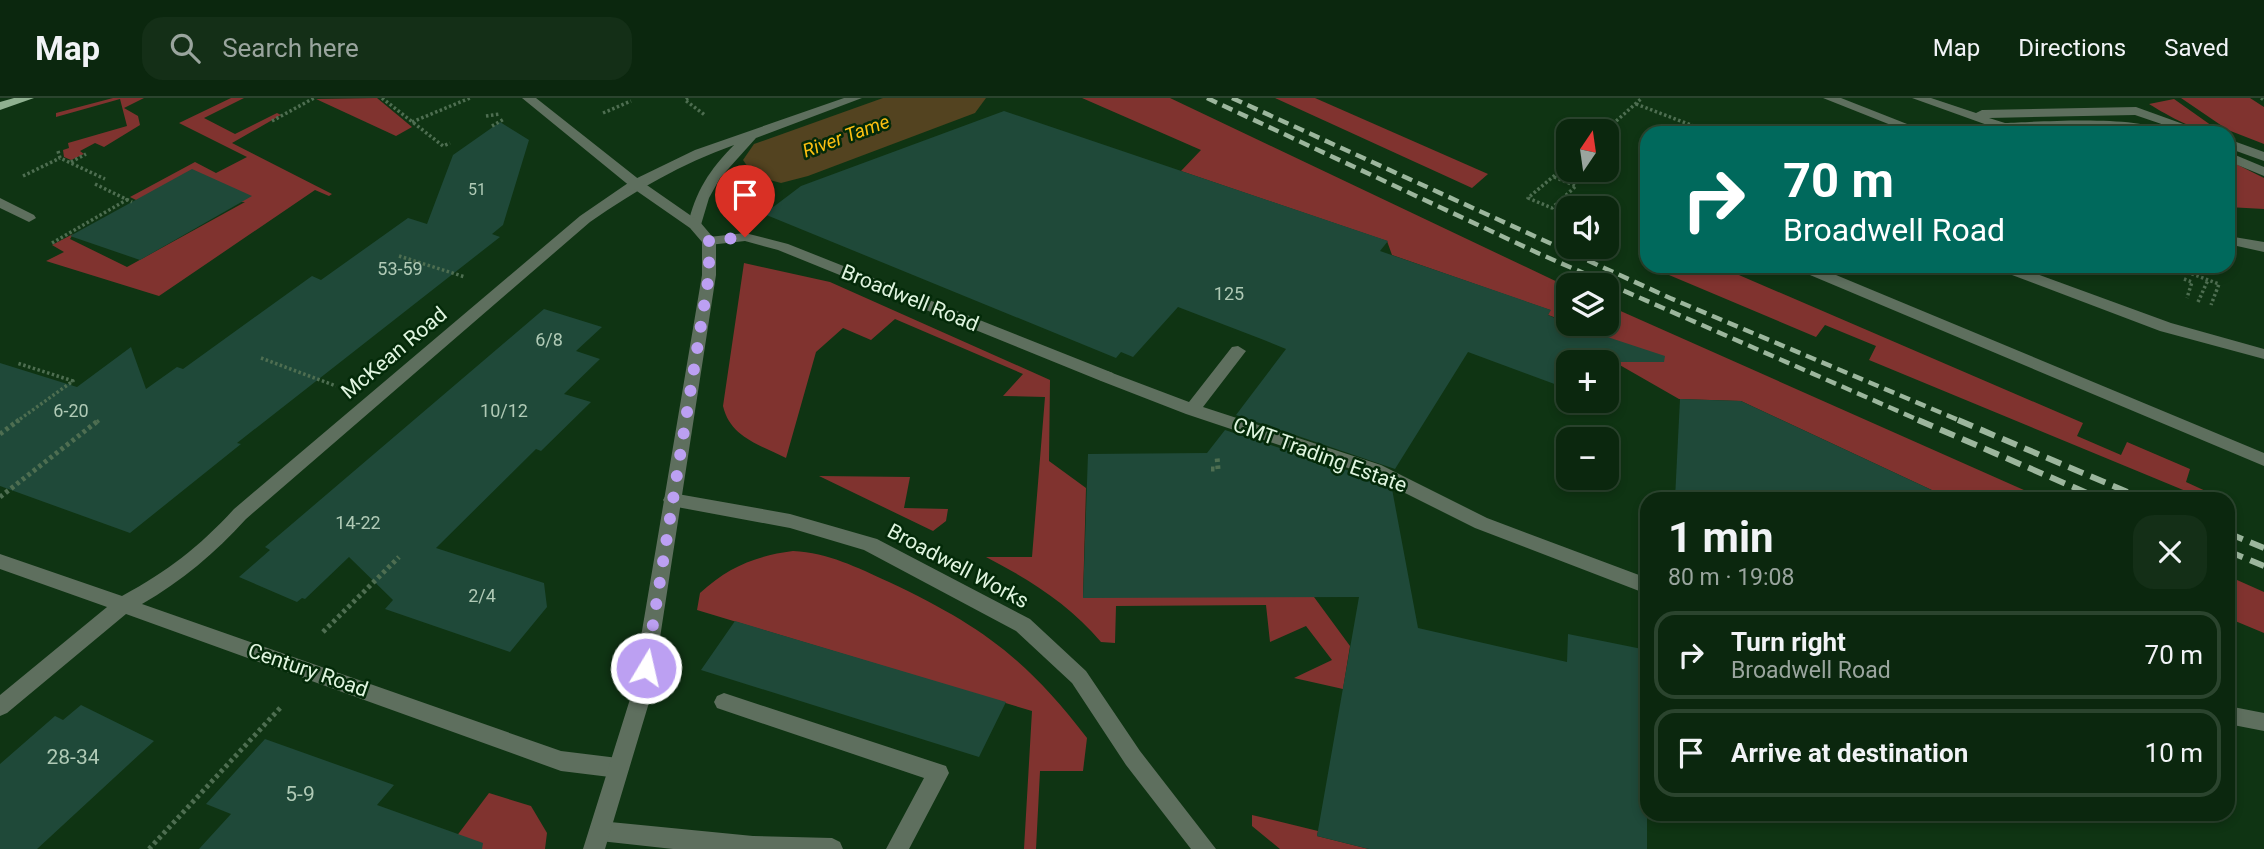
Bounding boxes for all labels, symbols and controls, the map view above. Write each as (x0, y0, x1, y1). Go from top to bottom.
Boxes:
search box (142, 17, 632, 80)
text: Map (35, 29, 100, 68)
icon: search (166, 29, 204, 67)
text: Search here (222, 33, 359, 63)
text: Map (1933, 34, 1980, 62)
text: Directions (2018, 34, 2126, 62)
text: Saved (2164, 34, 2229, 62)
water label: River Tame (799, 110, 893, 162)
north arrow (1556, 119, 1619, 182)
map controls (1556, 119, 1619, 490)
text: 70 m (1783, 152, 1894, 209)
icon: right (1668, 154, 1759, 245)
pin (715, 165, 775, 237)
icon: arrive (726, 176, 764, 214)
house number: 51 (468, 180, 486, 199)
button: sound (1556, 196, 1619, 259)
text: Broadwell Road (1783, 211, 2005, 249)
house number: 53-59 (377, 258, 423, 279)
street label: Broadwell Road (838, 260, 982, 336)
button: layers (1556, 273, 1619, 336)
house number: 125 (1214, 283, 1244, 304)
street label: McKean Road (337, 302, 451, 404)
house number: 6/8 (535, 329, 563, 350)
button: + (1556, 350, 1619, 413)
house number: 6-20 (53, 400, 89, 421)
house number: 10/12 (480, 400, 528, 421)
street label: CMT Trading Estate (1230, 412, 1410, 498)
button: − (1556, 427, 1619, 490)
house number: 14-22 (335, 512, 381, 533)
text: 1 min (1668, 513, 1774, 562)
button: close (2133, 515, 2207, 589)
street label: Broadwell Works (883, 519, 1033, 613)
text: 80 m · 19:08 (1668, 564, 1794, 591)
house number: 2/4 (468, 585, 496, 606)
text: Turn right (1731, 627, 1846, 657)
position arrow (609, 631, 683, 705)
icon: right (1672, 636, 1710, 674)
street label: Century Road (245, 638, 371, 702)
text: 70 m (2145, 640, 2203, 670)
text: Broadwell Road (1731, 657, 1891, 684)
icon: arrive (1672, 734, 1710, 772)
text: Arrive at destination (1731, 738, 1968, 768)
text: 10 m (2145, 738, 2203, 768)
house number: 28-34 (46, 745, 100, 769)
house number: 5-9 (285, 782, 315, 806)

